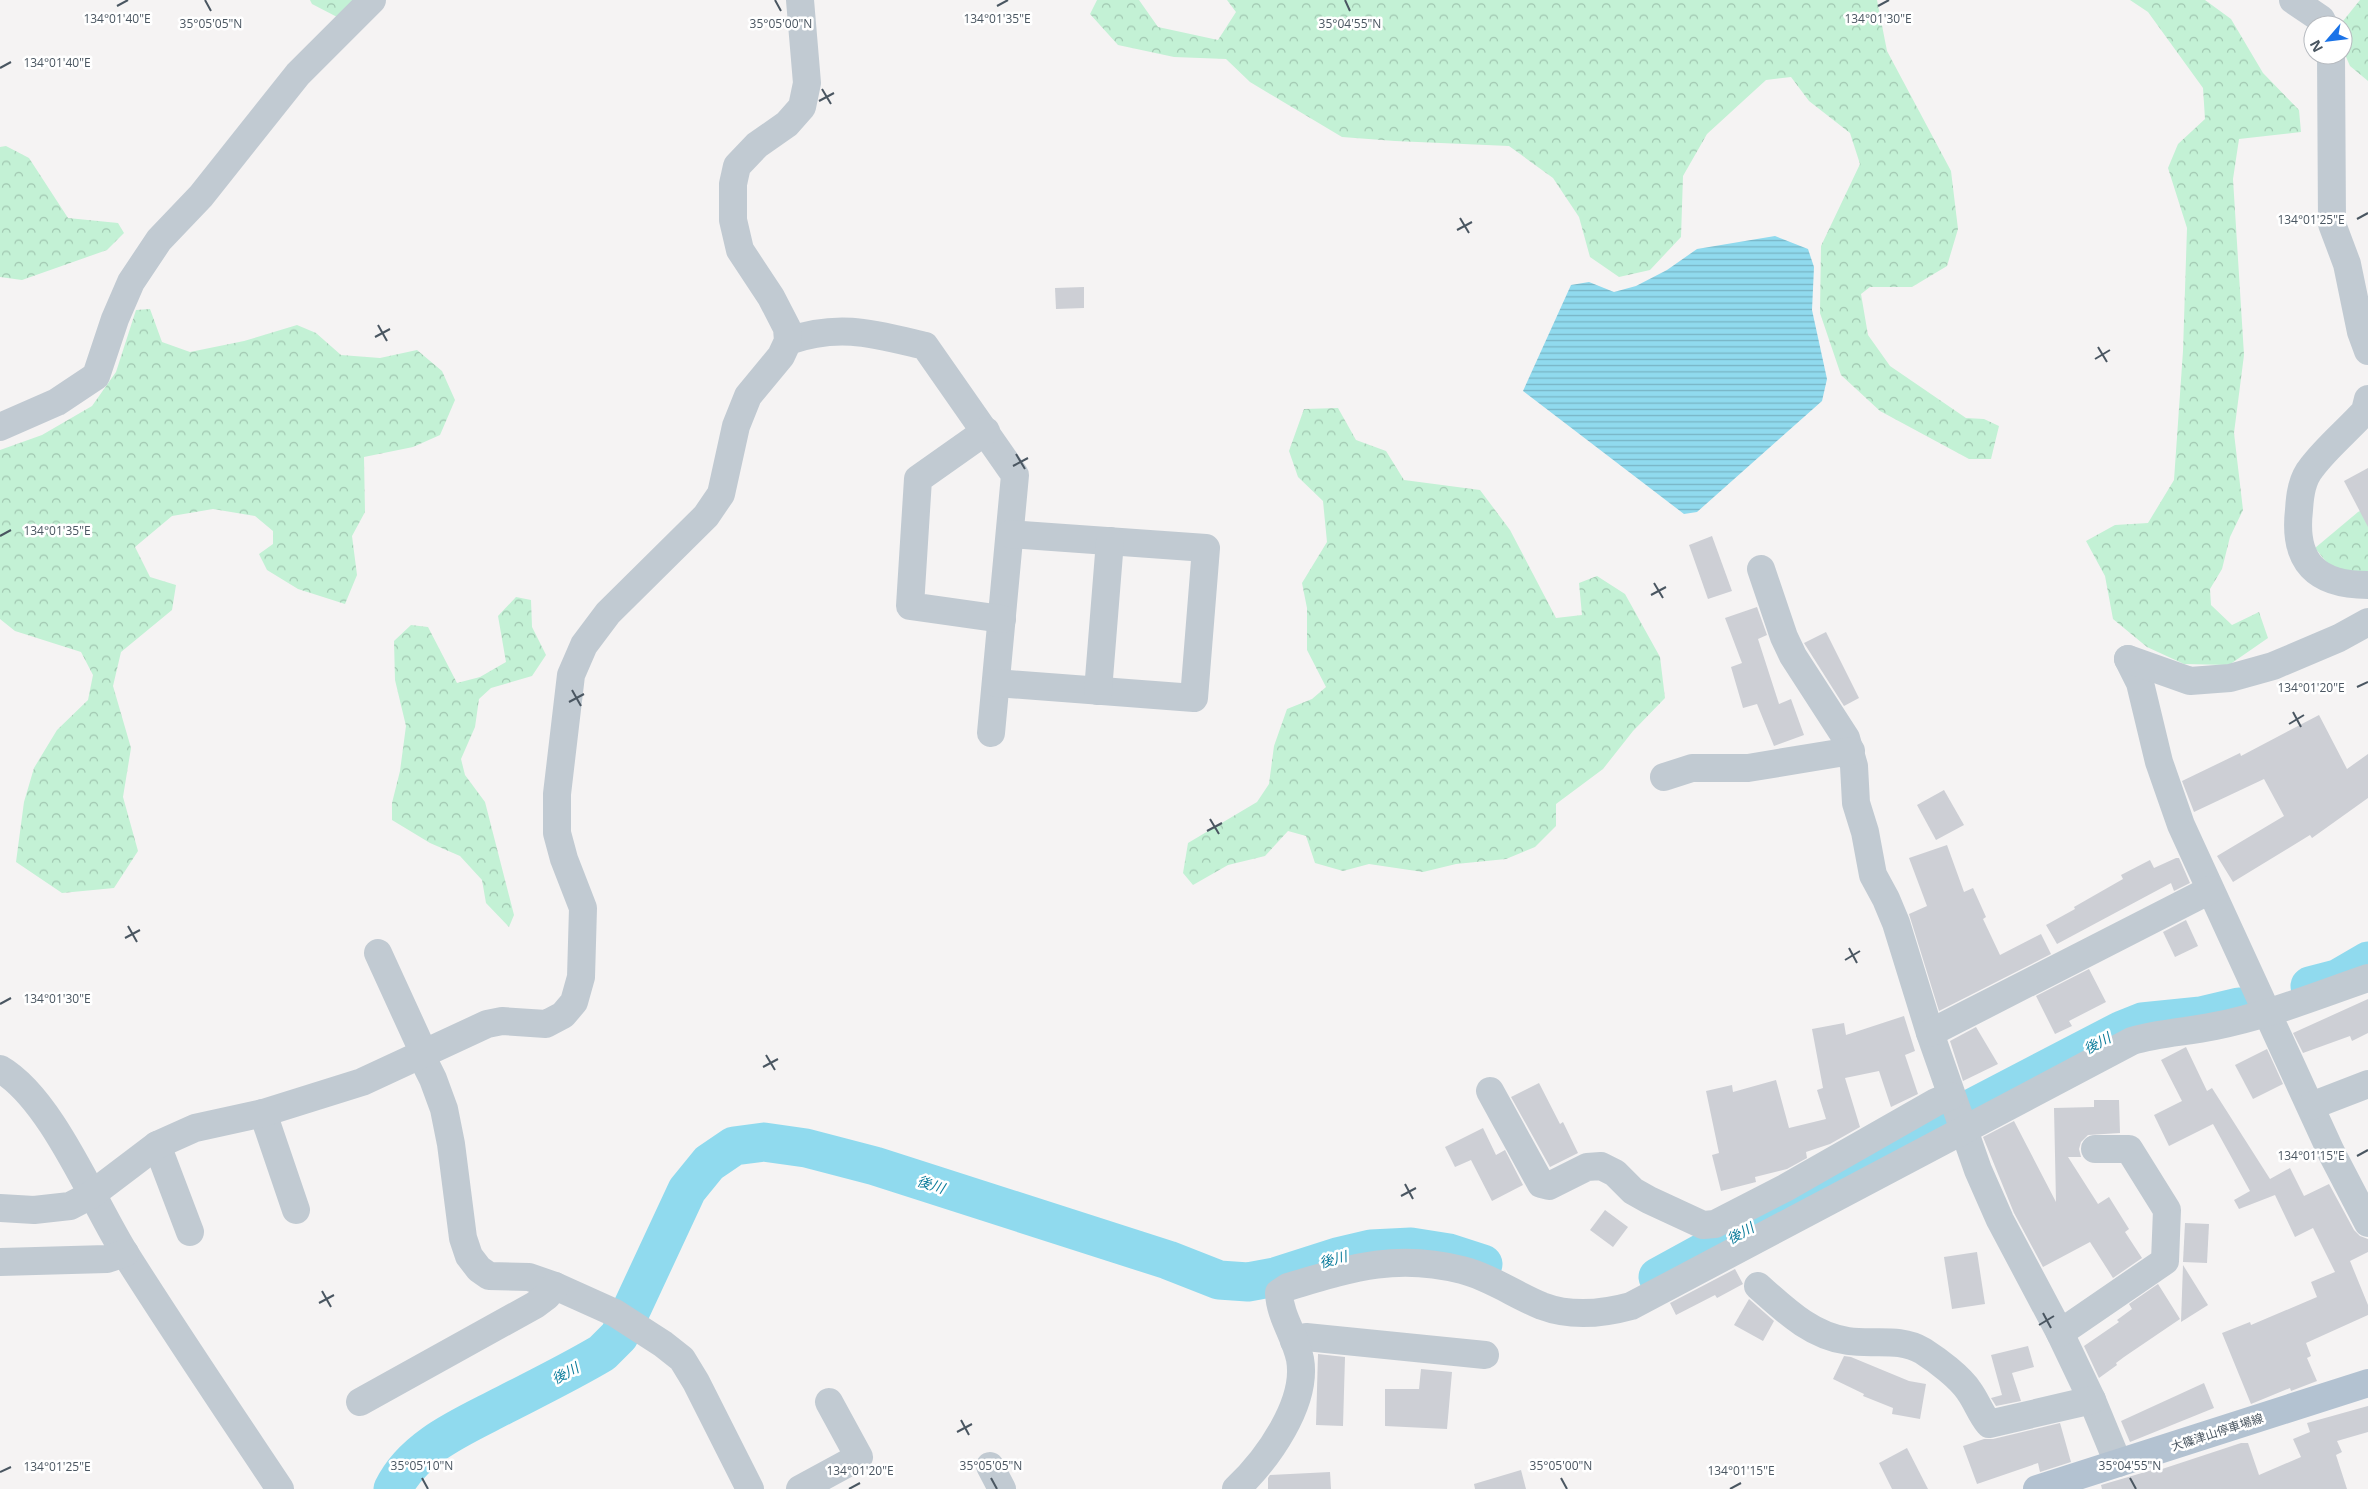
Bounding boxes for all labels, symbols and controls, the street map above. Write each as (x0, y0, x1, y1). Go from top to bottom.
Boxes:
text: 134°01'40"E (83, 10, 151, 27)
text: 134°01'35"E (963, 10, 1031, 27)
text: 134°01'30"E (1844, 10, 1912, 27)
text: 35°05'05"N (180, 15, 242, 32)
text: 35°05'00"N (750, 15, 812, 32)
text: 35°04'55"N (1319, 15, 1381, 32)
north arrow (2303, 15, 2353, 65)
text: N (2305, 37, 2327, 56)
text: 134°01'40"E (23, 54, 91, 71)
text: 134°01'25"E (2277, 211, 2345, 228)
text: 134°01'35"E (23, 522, 91, 539)
text: 134°01'20"E (2277, 679, 2345, 696)
text: 134°01'30"E (23, 990, 91, 1007)
water label: 後川 (2080, 1027, 2116, 1058)
text: 134°01'15"E (2277, 1147, 2345, 1164)
water label: 後川 (915, 1171, 949, 1198)
water label: 後川 (1723, 1217, 1759, 1248)
water label: 後川 (1317, 1246, 1351, 1272)
water label: 後川 (548, 1357, 584, 1388)
street label: 大篠津山停車場線 (2169, 1409, 2265, 1455)
text: 35°05'10"N (391, 1457, 453, 1474)
text: 35°05'05"N (960, 1457, 1022, 1474)
text: 35°05'00"N (1530, 1457, 1592, 1474)
text: 35°04'55"N (2099, 1457, 2161, 1474)
text: 134°01'25"E (23, 1458, 91, 1475)
text: 134°01'20"E (826, 1462, 894, 1479)
text: 134°01'15"E (1707, 1462, 1775, 1479)

